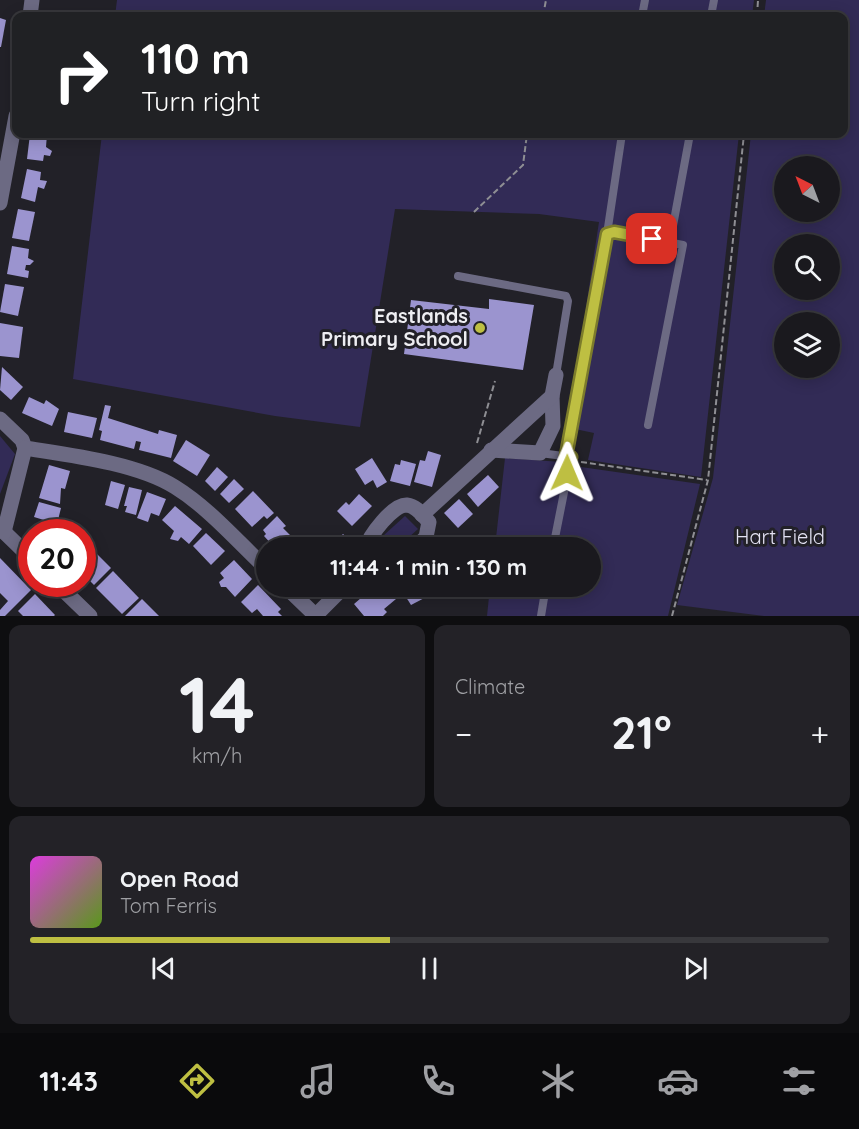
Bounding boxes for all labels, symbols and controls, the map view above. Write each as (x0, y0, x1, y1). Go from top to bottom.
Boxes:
text: 110 m (141, 32, 250, 85)
icon: right (42, 36, 120, 114)
text: Turn right (141, 84, 260, 118)
north arrow (774, 156, 840, 222)
map controls (774, 156, 840, 378)
pin (626, 213, 677, 264)
icon: arrive (635, 222, 668, 255)
button: search (774, 234, 840, 300)
place label: Eastlands Primary School (321, 303, 468, 351)
button: layers (774, 312, 840, 378)
marker: Eastlands Primary School (473, 321, 487, 335)
position arrow (535, 441, 599, 505)
speed limit sign: 20 (18, 519, 96, 597)
park label: Hart Field (735, 524, 825, 549)
text: 11:44 · 1 min · 130 m (330, 553, 527, 581)
text: 14 (179, 655, 255, 753)
text: Climate (455, 674, 525, 699)
text: 21° (611, 704, 672, 760)
text: − (455, 713, 472, 754)
text: + (810, 713, 829, 754)
text: km/h (192, 743, 242, 768)
text: Open Road (120, 865, 239, 893)
text: Tom Ferris (120, 893, 217, 918)
icon: previous (147, 952, 180, 985)
icon: pause (413, 952, 446, 985)
icon: next (679, 952, 712, 985)
icon: directions (176, 1060, 218, 1102)
icon: music (297, 1060, 339, 1102)
icon: phone (417, 1060, 459, 1102)
icon: climate (537, 1060, 579, 1102)
icon: car (657, 1060, 699, 1102)
icon: filters (778, 1060, 820, 1102)
text: 11:43 (39, 1064, 98, 1098)

